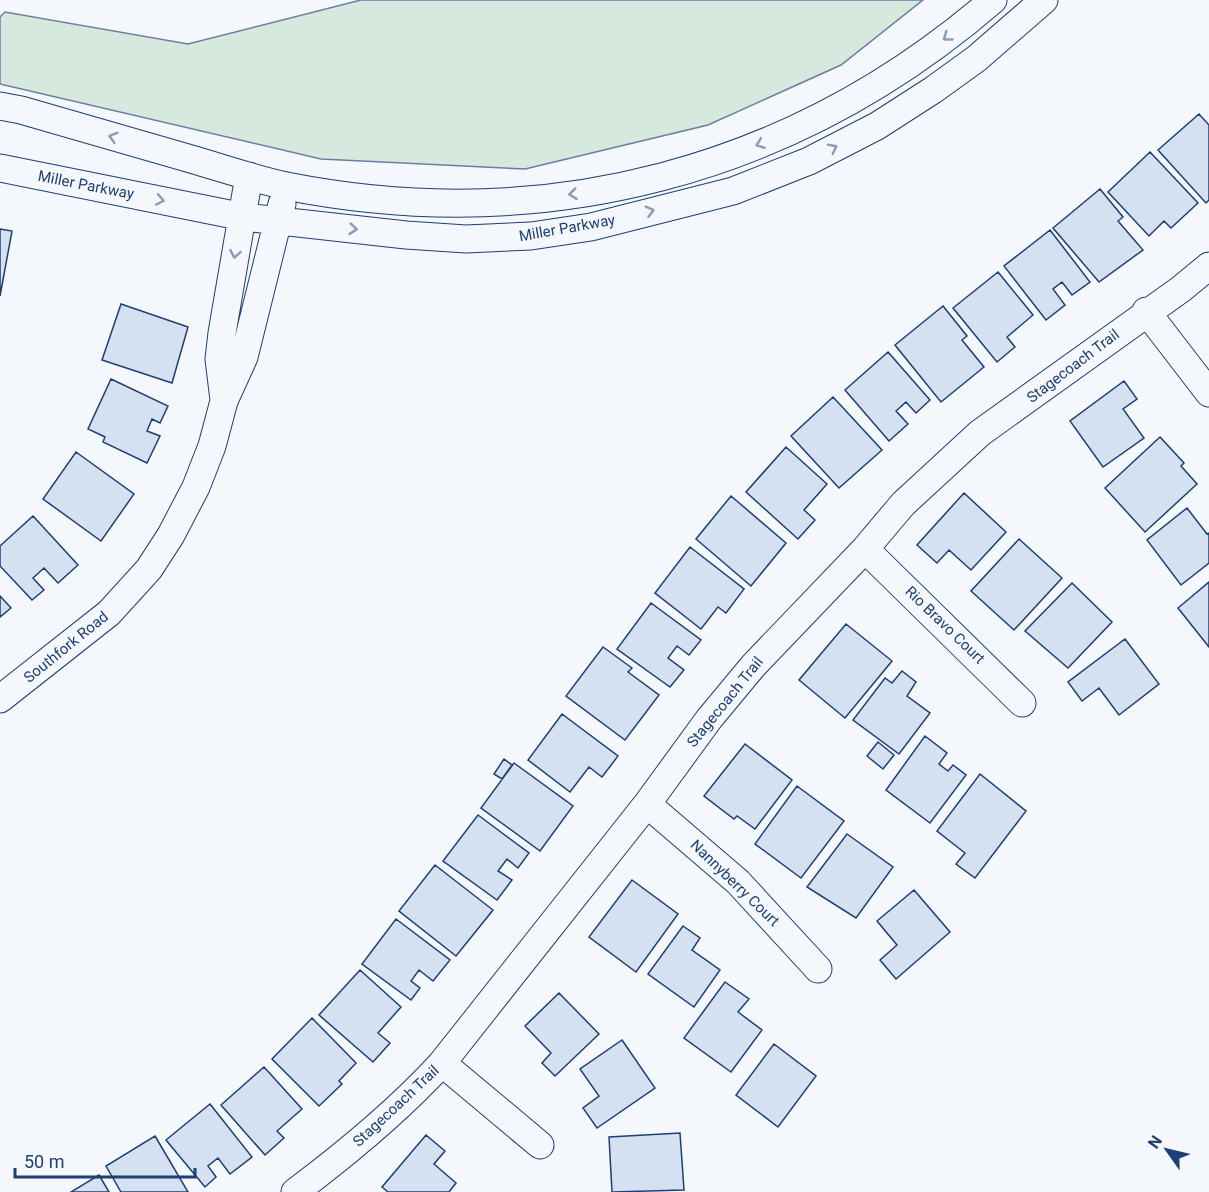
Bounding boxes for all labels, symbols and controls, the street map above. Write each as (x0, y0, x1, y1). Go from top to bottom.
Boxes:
one-way arrow (943, 30, 954, 41)
one-way arrow (108, 132, 119, 144)
one-way arrow (755, 136, 766, 149)
one-way arrow (827, 144, 838, 156)
street label: Miller Parkway (36, 167, 136, 203)
one-way arrow (568, 188, 577, 200)
one-way arrow (155, 193, 165, 206)
one-way arrow (644, 206, 654, 218)
street label: Miller Parkway (517, 211, 617, 245)
one-way arrow (348, 222, 357, 235)
one-way arrow (229, 249, 242, 259)
street label: Stagecoach Trail (1023, 325, 1123, 407)
street label: Rio Bravo Court (901, 582, 989, 668)
street label: Southfork Road (20, 607, 112, 687)
street label: Stagecoach Trail (683, 653, 767, 751)
street label: Nannyberry Court (687, 836, 783, 930)
street label: Stagecoach Trail (349, 1062, 443, 1150)
north arrow (1137, 1120, 1197, 1180)
text: N (1144, 1132, 1166, 1152)
scale bar (15, 1141, 195, 1179)
text: 50 m (24, 1151, 64, 1172)

